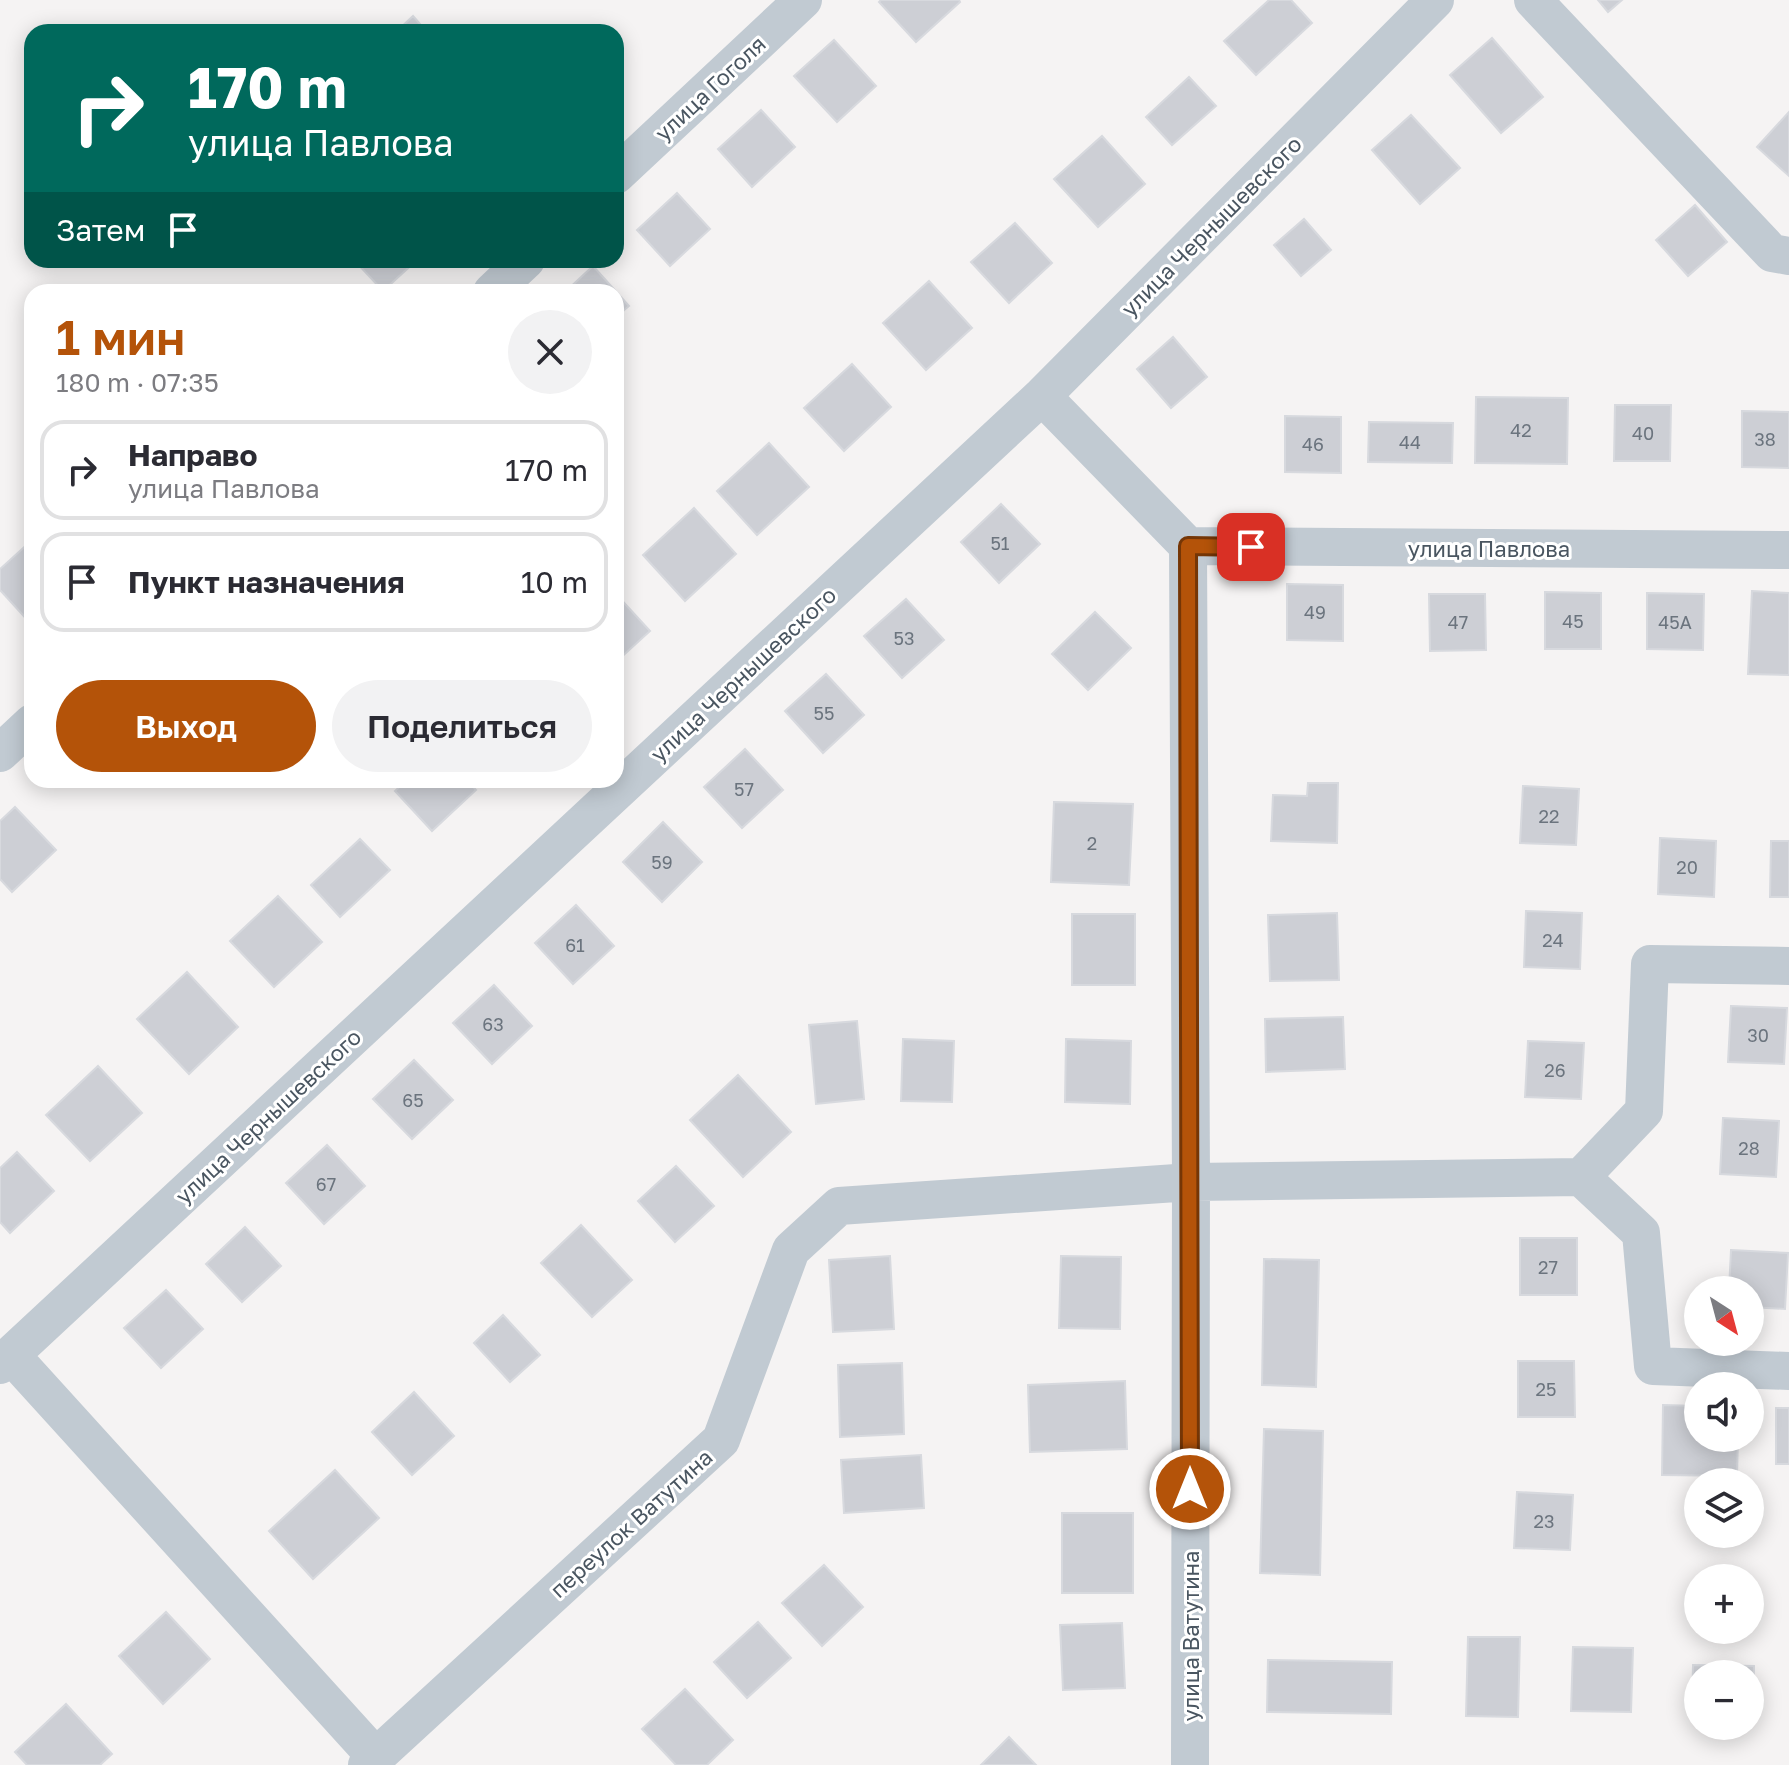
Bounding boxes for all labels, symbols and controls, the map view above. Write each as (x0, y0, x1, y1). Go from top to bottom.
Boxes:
street label: улица Гоголя (649, 30, 771, 146)
text: 170 m (188, 53, 347, 120)
icon: right (56, 56, 160, 160)
text: улица Павлова (188, 121, 454, 164)
street label: улица Чернышевского (1115, 130, 1307, 322)
icon: arrive (161, 208, 205, 252)
text: Затем (56, 212, 145, 248)
text: 1 мин (56, 308, 185, 366)
button: close (508, 310, 592, 394)
text: 180 m · 07:35 (56, 367, 219, 398)
house number: 42 (1510, 419, 1532, 441)
house number: 40 (1632, 422, 1654, 444)
house number: 38 (1754, 428, 1776, 450)
house number: 44 (1399, 431, 1421, 453)
house number: 46 (1302, 433, 1324, 455)
text: Направо (128, 437, 257, 473)
icon: right (60, 448, 104, 492)
text: 170 m (505, 452, 588, 488)
text: улица Павлова (128, 473, 320, 504)
pin (1217, 513, 1285, 581)
icon: arrive (1229, 525, 1273, 569)
house number: 51 (990, 532, 1010, 554)
street label: улица Павлова (1408, 535, 1570, 562)
icon: arrive (60, 560, 104, 604)
text: Пункт назначения (128, 564, 405, 600)
text: 10 m (521, 564, 588, 600)
street label: улица Чернышевского (645, 581, 841, 767)
house number: 49 (1304, 601, 1326, 623)
house number: 45 (1562, 610, 1584, 632)
house number: 47 (1448, 611, 1468, 633)
house number: 45А (1658, 611, 1692, 633)
house number: 53 (894, 627, 914, 649)
button: Выход (56, 680, 316, 772)
button: Поделиться (332, 680, 592, 772)
house number: 55 (814, 702, 834, 724)
house number: 57 (734, 778, 754, 800)
house number: 22 (1539, 805, 1559, 827)
house number: 2 (1087, 832, 1097, 854)
house number: 59 (651, 851, 673, 873)
house number: 20 (1676, 856, 1698, 878)
house number: 24 (1542, 929, 1564, 951)
house number: 61 (565, 934, 585, 956)
house number: 63 (482, 1013, 504, 1035)
street label: улица Чернышевского (170, 1023, 366, 1209)
house number: 30 (1747, 1024, 1769, 1046)
house number: 26 (1544, 1059, 1566, 1081)
house number: 65 (402, 1089, 424, 1111)
house number: 28 (1738, 1137, 1760, 1159)
house number: 67 (316, 1173, 336, 1195)
house number: 27 (1538, 1256, 1558, 1278)
north arrow (1684, 1276, 1764, 1356)
map controls (1684, 1276, 1764, 1740)
button: sound (1684, 1372, 1764, 1452)
house number: 25 (1536, 1378, 1556, 1400)
street label: переулок Ватутина (544, 1443, 718, 1603)
position arrow (1148, 1447, 1232, 1531)
button: layers (1684, 1468, 1764, 1548)
house number: 23 (1534, 1510, 1554, 1532)
street label: улица Ватутина (1177, 1551, 1204, 1721)
button: + (1684, 1564, 1764, 1644)
button: − (1684, 1660, 1764, 1740)

